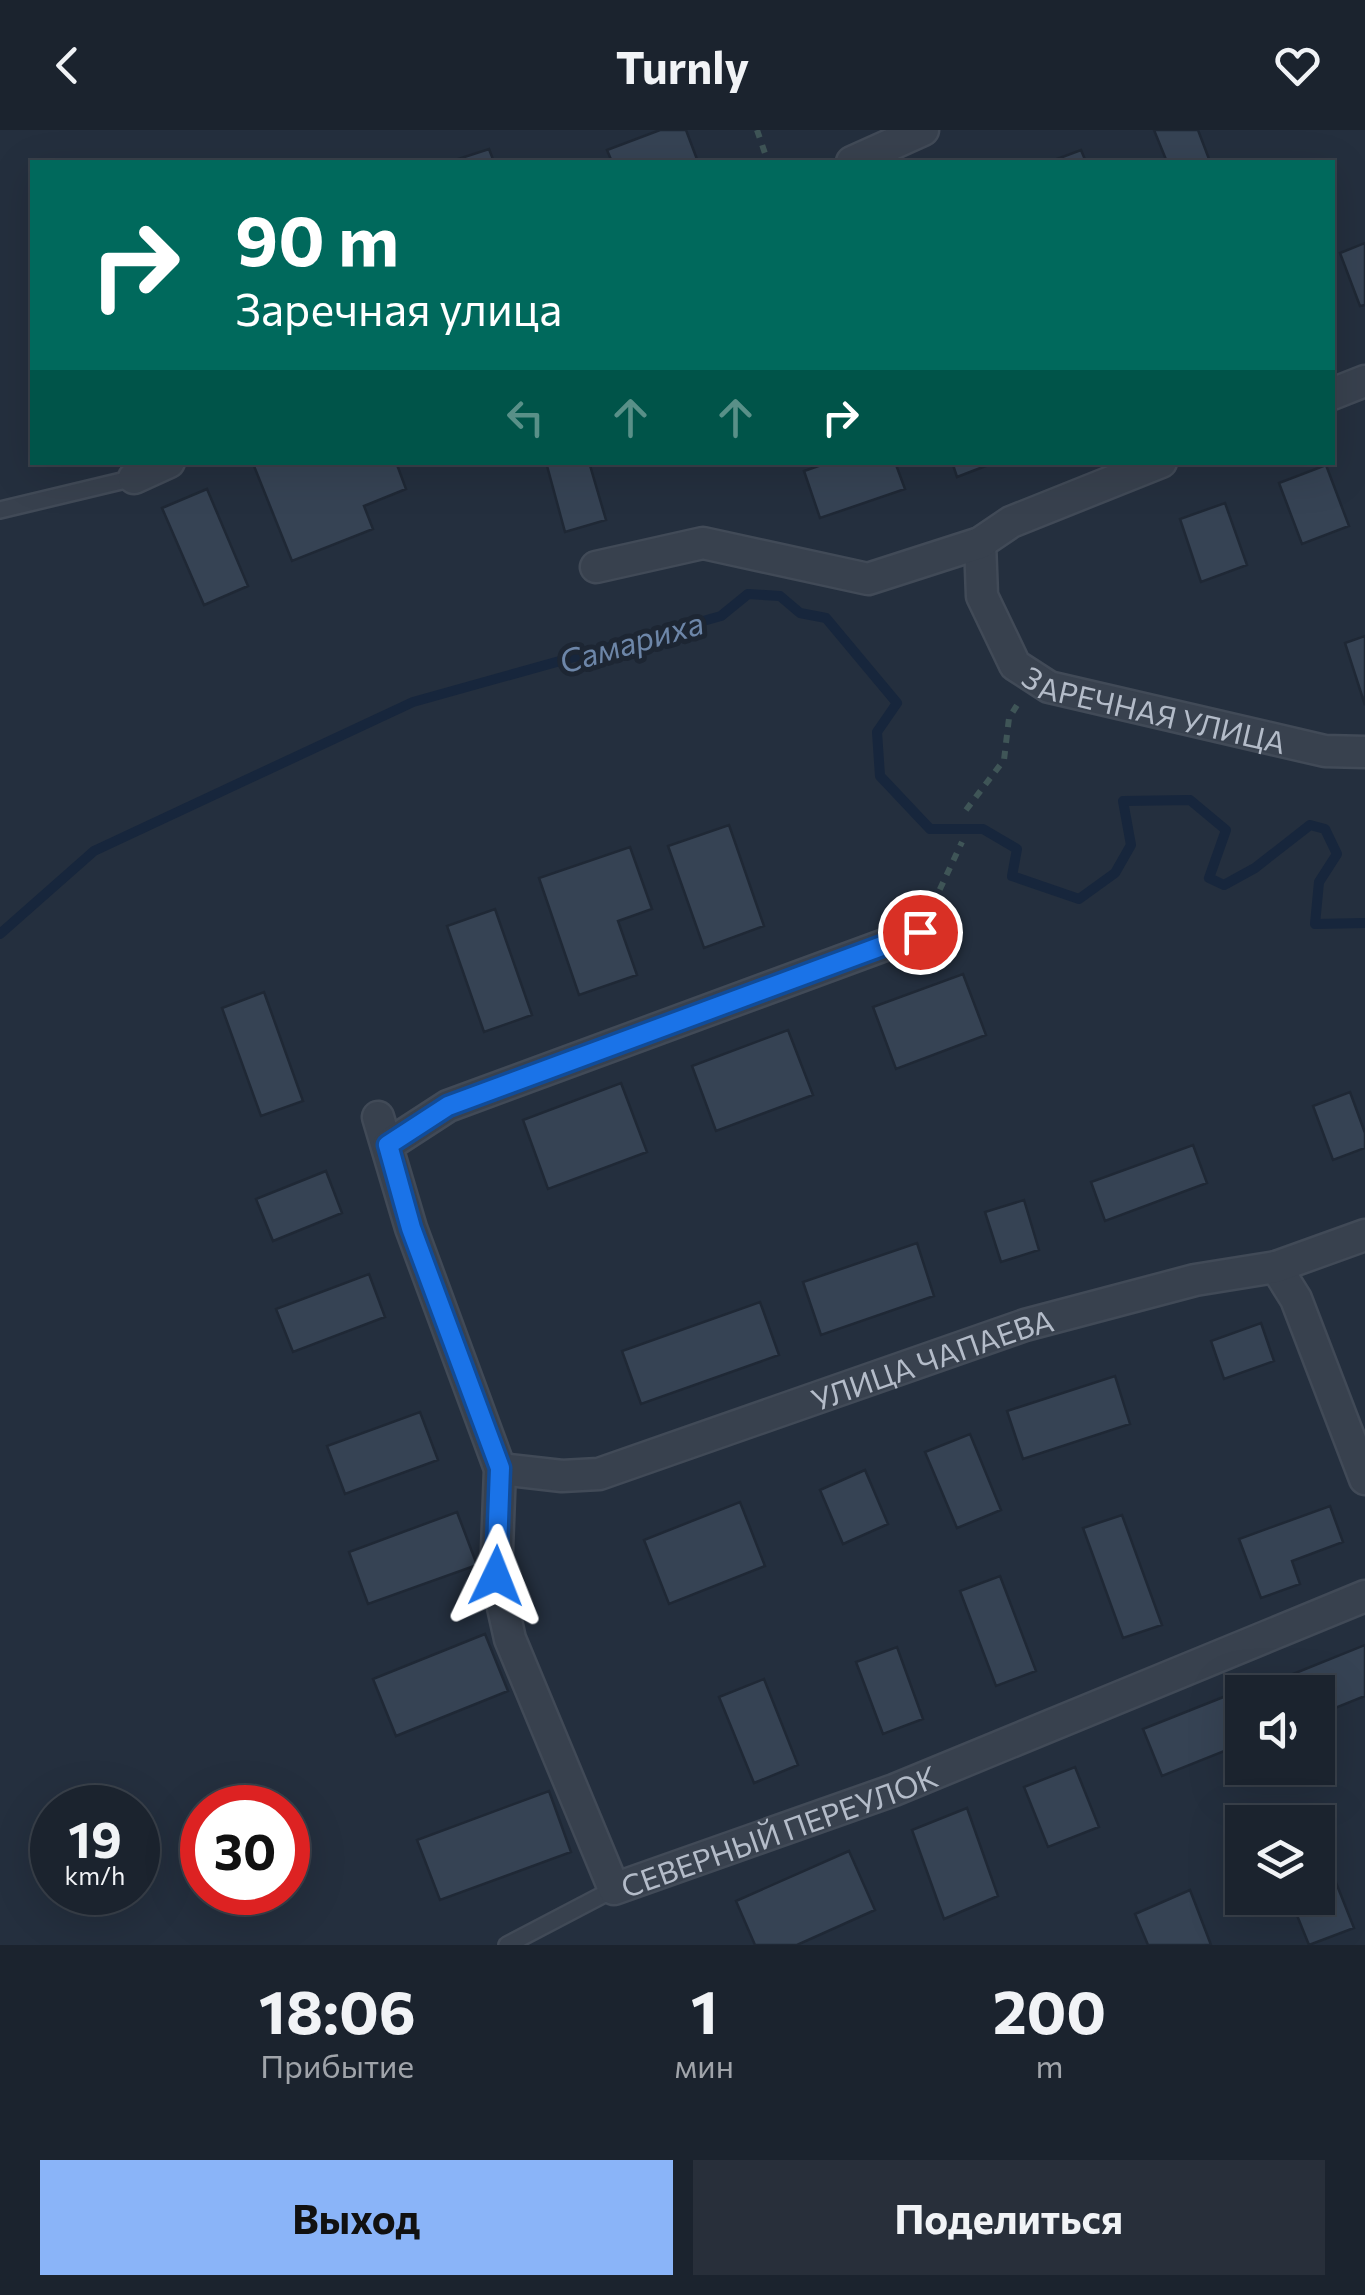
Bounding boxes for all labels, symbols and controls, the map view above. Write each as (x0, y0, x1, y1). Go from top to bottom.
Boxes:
icon: back (40, 38, 95, 93)
text: Turnly (616, 38, 749, 93)
icon: heart (1270, 38, 1325, 93)
text: 90 m (235, 195, 399, 280)
icon: right (70, 200, 200, 330)
text: Заречная улица (235, 280, 562, 335)
icon: left (498, 390, 553, 445)
icon: ahead (603, 390, 658, 445)
icon: ahead (708, 390, 763, 445)
icon: right (813, 390, 868, 445)
water label: Самариха (554, 601, 708, 681)
street label: ЗАРЕЧНАЯ УЛИЦА (1016, 657, 1290, 760)
pin (878, 890, 963, 975)
icon: arrive (893, 905, 948, 960)
street label: УЛИЦА ЧАПАЕВА (806, 1300, 1057, 1417)
position arrow (444, 1524, 548, 1628)
map controls (1225, 1675, 1335, 1915)
button: sound (1225, 1675, 1335, 1785)
street label: СЕВЕРНЫЙ ПЕРЕУЛОК (615, 1756, 942, 1904)
speed limit sign: 30 (180, 1785, 310, 1915)
button: layers (1225, 1805, 1335, 1915)
text: 19 (68, 1807, 122, 1868)
text: km/h (65, 1860, 125, 1890)
text: 18:06 (259, 1973, 416, 2046)
text: 1 (691, 1973, 718, 2046)
text: 200 (993, 1973, 1106, 2046)
text: Прибытие (260, 2045, 414, 2085)
text: мин (675, 2045, 734, 2085)
text: m (1036, 2045, 1063, 2085)
button: Выход (40, 2160, 673, 2275)
button: Поделиться (693, 2160, 1325, 2275)

